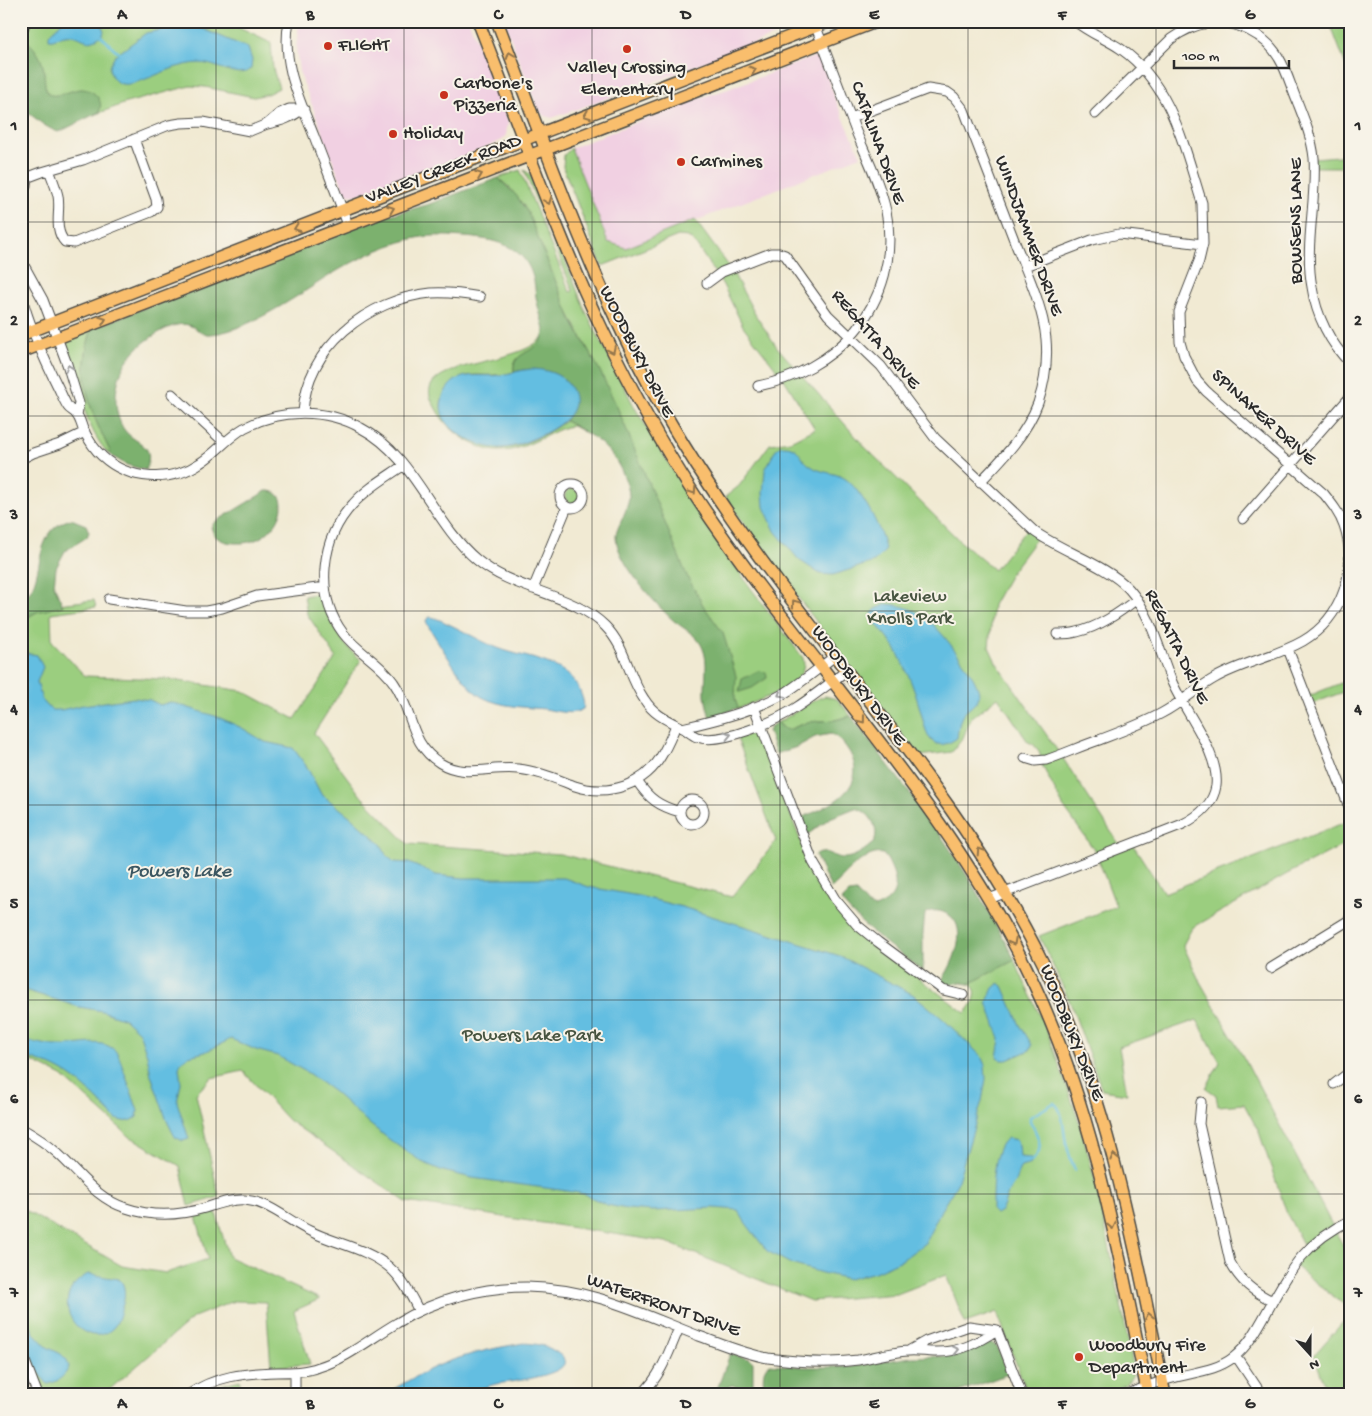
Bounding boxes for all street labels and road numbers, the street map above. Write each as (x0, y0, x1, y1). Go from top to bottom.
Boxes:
street label: CATALINA DRIVE (844, 78, 910, 209)
street label: VALLEY CREEK ROAD (362, 130, 526, 211)
street label: WINDJAMMER DRIVE (988, 153, 1068, 320)
street label: BOWSENS LANE (1286, 157, 1309, 285)
street label: WOODBURY DRIVE (593, 282, 680, 423)
street label: REGATTA DRIVE (825, 285, 925, 395)
street label: SPINAKER DRIVE (1206, 365, 1321, 472)
street label: REGATTA DRIVE (1138, 586, 1214, 709)
street label: WOODBURY DRIVE (805, 621, 911, 752)
street label: WOODBURY DRIVE (1033, 962, 1109, 1105)
street label: WATERFRONT DRIVE (583, 1269, 744, 1343)

